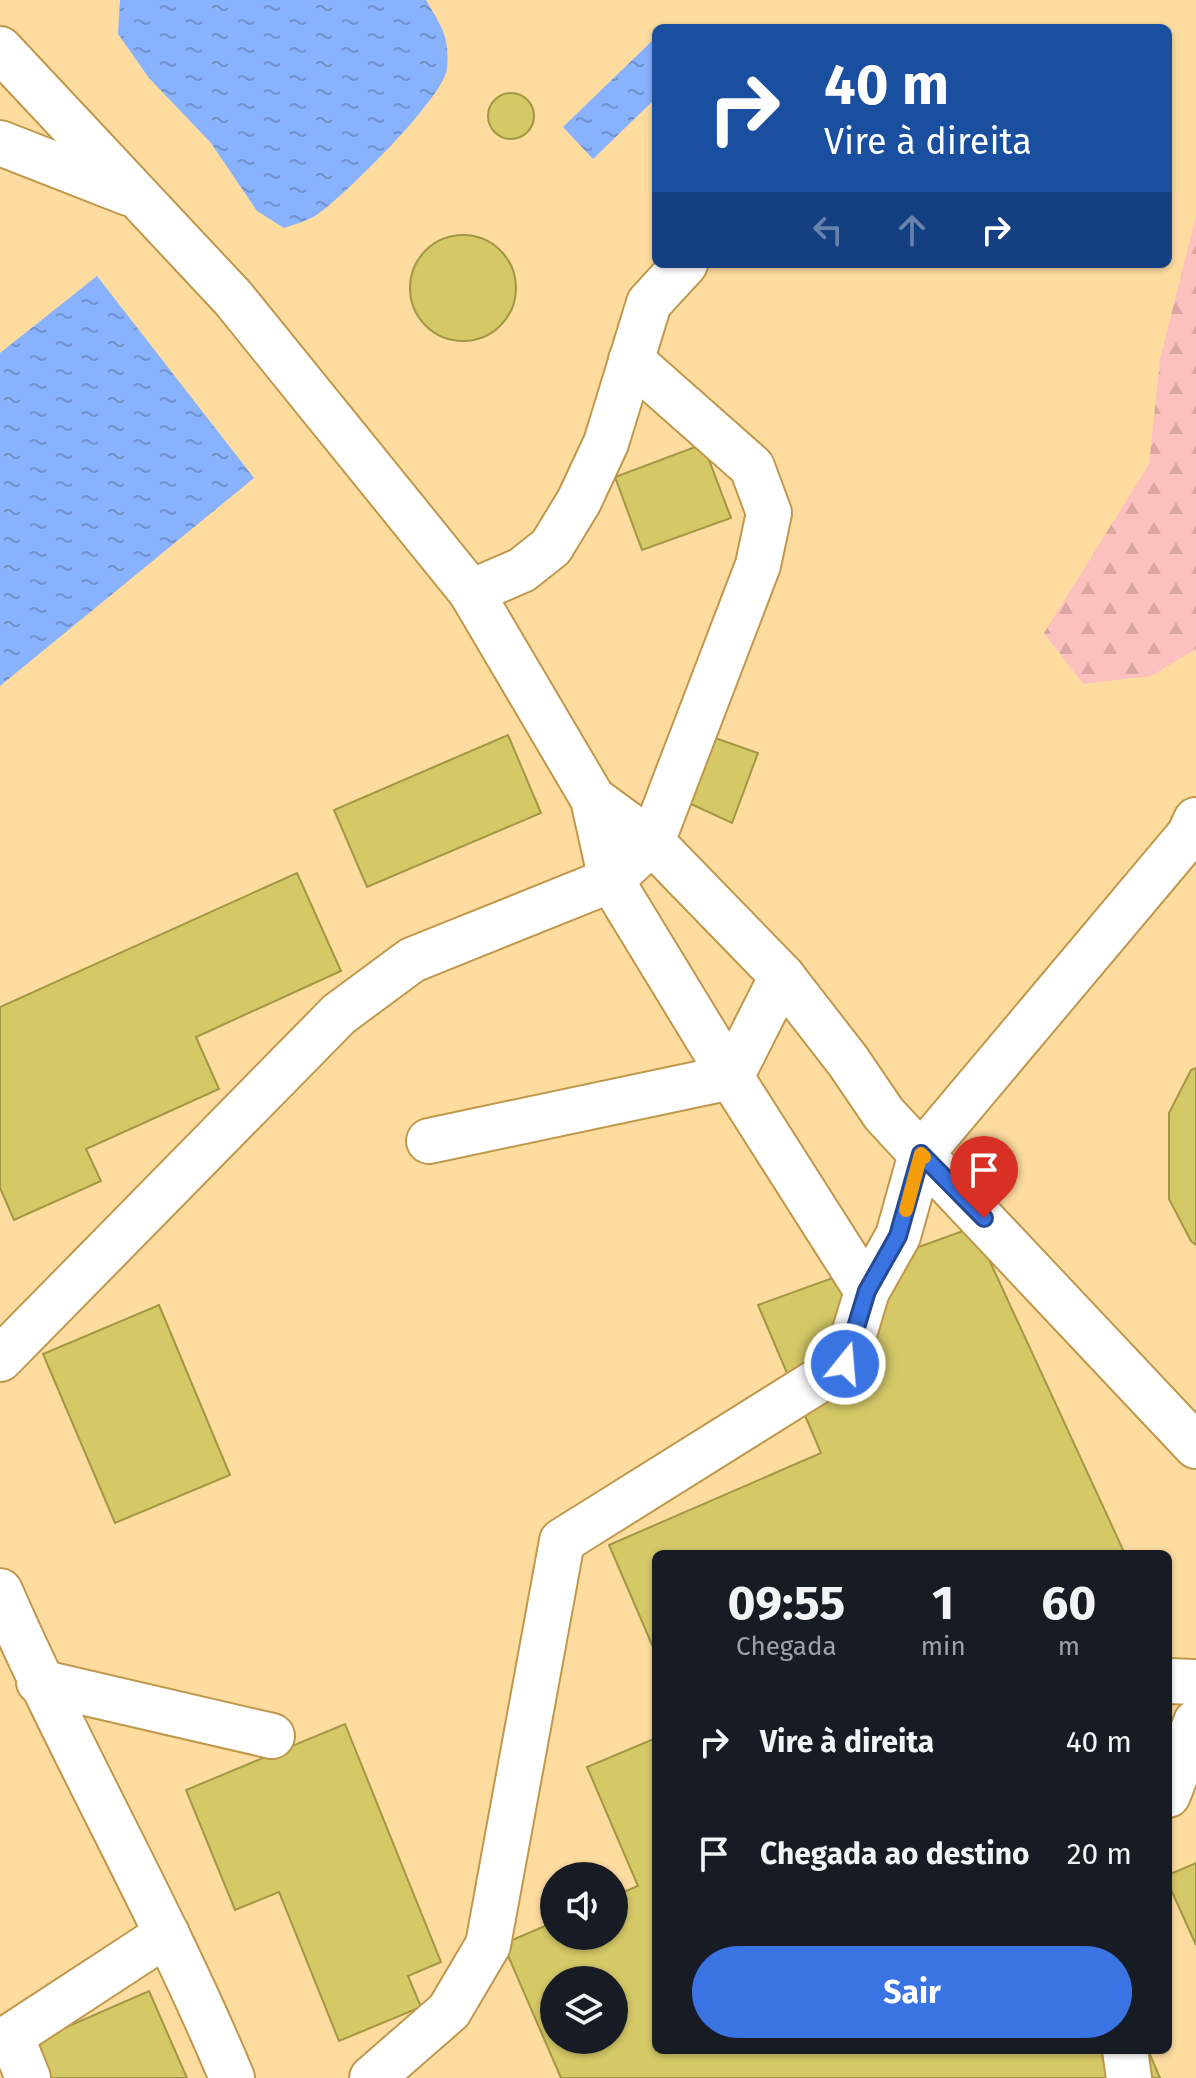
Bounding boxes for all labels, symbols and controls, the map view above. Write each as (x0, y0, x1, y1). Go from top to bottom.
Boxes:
text: 40 m (824, 52, 949, 119)
icon: right (692, 56, 796, 160)
text: Vire à direita (824, 120, 1032, 164)
icon: left (806, 208, 850, 252)
icon: ahead (890, 208, 934, 252)
icon: right (974, 208, 1018, 252)
pin (950, 1136, 1018, 1218)
icon: arrive (962, 1148, 1006, 1192)
position arrow (803, 1322, 887, 1406)
text: 09:55 (728, 1574, 845, 1632)
text: 1 (932, 1574, 954, 1632)
text: 60 (1041, 1574, 1096, 1632)
text: Chegada (736, 1631, 837, 1662)
text: min (921, 1631, 966, 1662)
text: m (1058, 1631, 1080, 1662)
icon: right (692, 1720, 736, 1764)
text: Vire à direita (760, 1724, 934, 1760)
text: 40 m (1066, 1724, 1132, 1760)
icon: arrive (692, 1832, 736, 1876)
text: Chegada ao destino (760, 1836, 1030, 1872)
text: 20 m (1067, 1836, 1132, 1872)
map controls (540, 1862, 628, 2054)
button: sound (540, 1862, 628, 1950)
button: Sair (692, 1946, 1132, 2038)
button: layers (540, 1966, 628, 2054)

